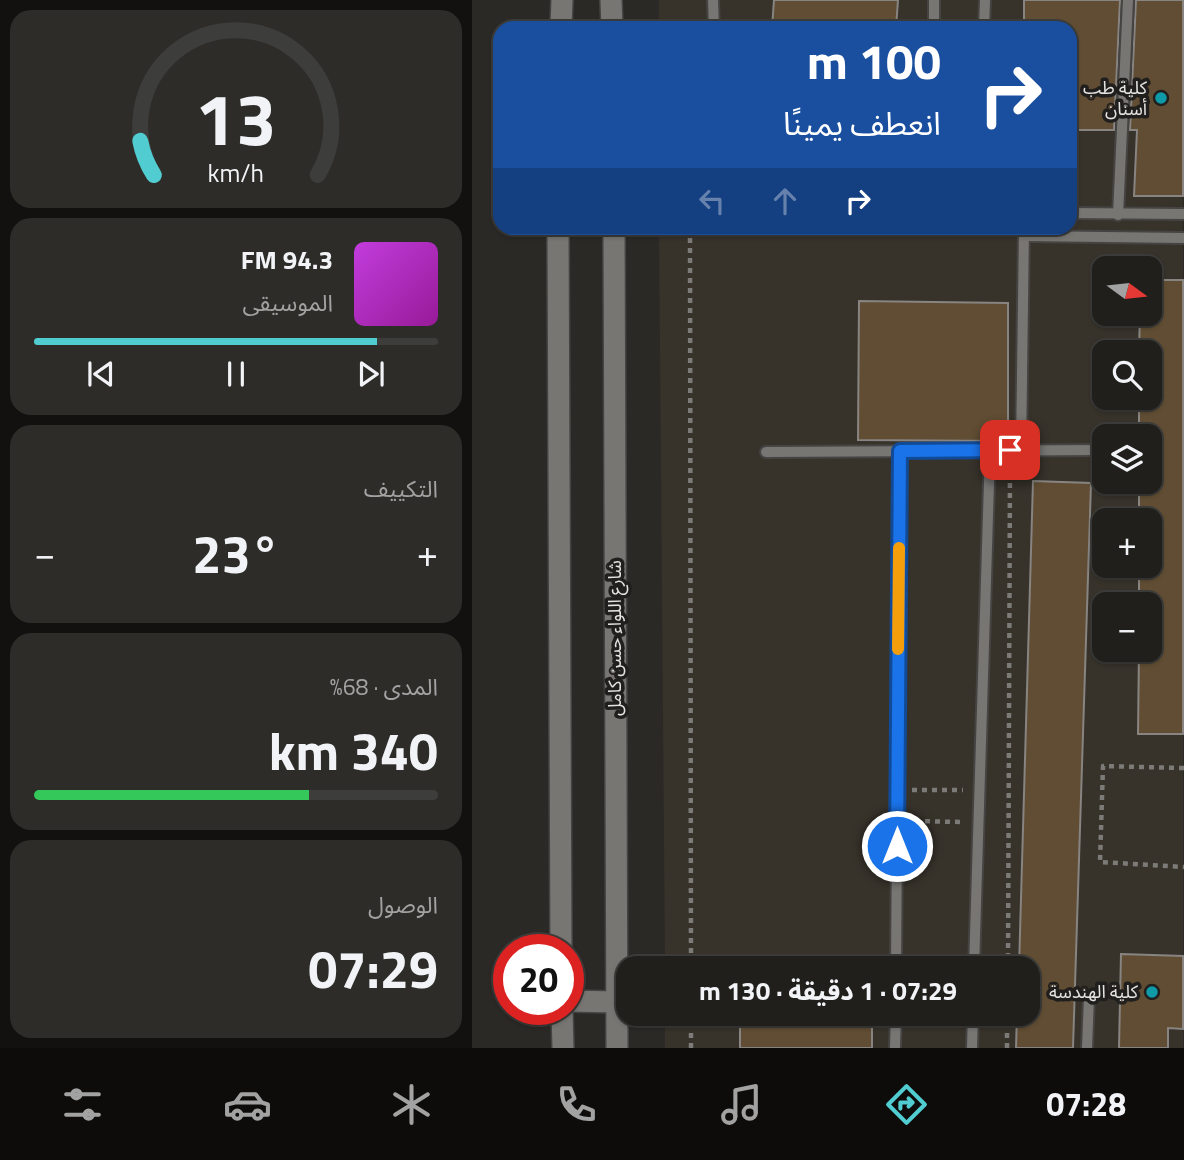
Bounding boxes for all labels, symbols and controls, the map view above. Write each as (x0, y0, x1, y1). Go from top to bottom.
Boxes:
text: 100 m (807, 23, 941, 98)
icon: right (965, 49, 1056, 140)
text: 13 (195, 63, 277, 173)
place label: كلية طب أسنان (1083, 74, 1148, 122)
marker: كلية طب أسنان (1153, 90, 1169, 106)
text: انعطف يمينًا (783, 99, 941, 147)
text: km/h (208, 154, 264, 192)
icon: left (693, 182, 731, 220)
icon: ahead (766, 182, 804, 220)
icon: right (839, 182, 877, 220)
text: 94.3 FM (241, 240, 333, 279)
north arrow (1092, 256, 1162, 326)
map controls (1092, 256, 1162, 662)
text: الموسيقى (242, 285, 333, 320)
button: search (1092, 340, 1162, 410)
icon: previous (82, 355, 120, 393)
icon: pause (217, 355, 255, 393)
icon: next (352, 355, 390, 393)
pin (980, 420, 1040, 480)
button: layers (1092, 424, 1162, 494)
icon: arrive (991, 431, 1029, 469)
text: التكييف (364, 471, 438, 506)
button: + (1092, 508, 1162, 578)
text: 23° (192, 514, 280, 593)
text: − (34, 524, 55, 582)
text: + (417, 524, 438, 582)
street label: شارع اللواء حسن كامل (601, 560, 629, 716)
button: − (1092, 592, 1162, 662)
text: المدى · 68% (330, 669, 438, 704)
text: 340 km (269, 711, 438, 790)
position arrow (860, 809, 934, 883)
text: الوصول (368, 887, 438, 922)
text: 07:29 (308, 929, 438, 1008)
speed limit sign: 20 (493, 934, 584, 1025)
text: 07:29 · 1 دقيقة · 130 m (699, 971, 957, 1010)
place label: كلية الهندسة (1049, 978, 1139, 1005)
marker: كلية الهندسة (1144, 984, 1160, 1000)
icon: filters (58, 1080, 107, 1129)
icon: car (223, 1080, 272, 1129)
icon: climate (387, 1080, 436, 1129)
icon: phone (552, 1080, 601, 1129)
icon: music (717, 1080, 766, 1129)
icon: directions (882, 1080, 931, 1129)
text: 07:28 (1046, 1080, 1126, 1128)

